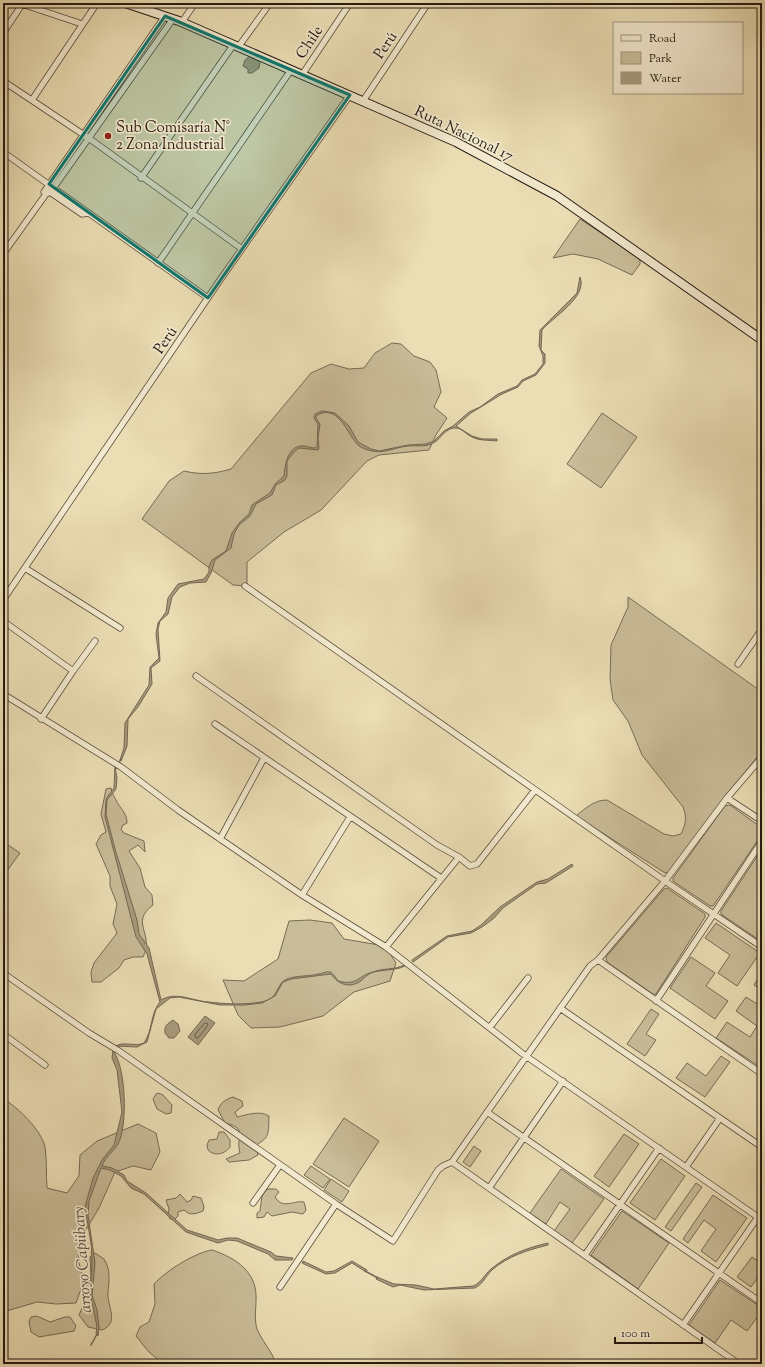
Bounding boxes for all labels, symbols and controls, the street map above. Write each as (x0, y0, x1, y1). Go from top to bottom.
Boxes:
street label: Chile (291, 22, 329, 64)
legend (613, 22, 743, 94)
street label: Perú (369, 28, 403, 64)
text: Road (649, 30, 676, 48)
text: Park (649, 50, 672, 68)
text: Water (649, 70, 682, 88)
street label: Ruta Nacional 17 (410, 101, 517, 168)
place label: Sub Comisaría N° 2 Zona Industrial (116, 118, 230, 156)
marker: Sub Comisaría N° 2 Zona Industrial (103, 131, 113, 141)
street label: Perú (149, 323, 183, 359)
water label: arroyo Capiibary (68, 1205, 99, 1314)
scale bar (615, 1319, 702, 1345)
text: 100 m (621, 1325, 650, 1343)

